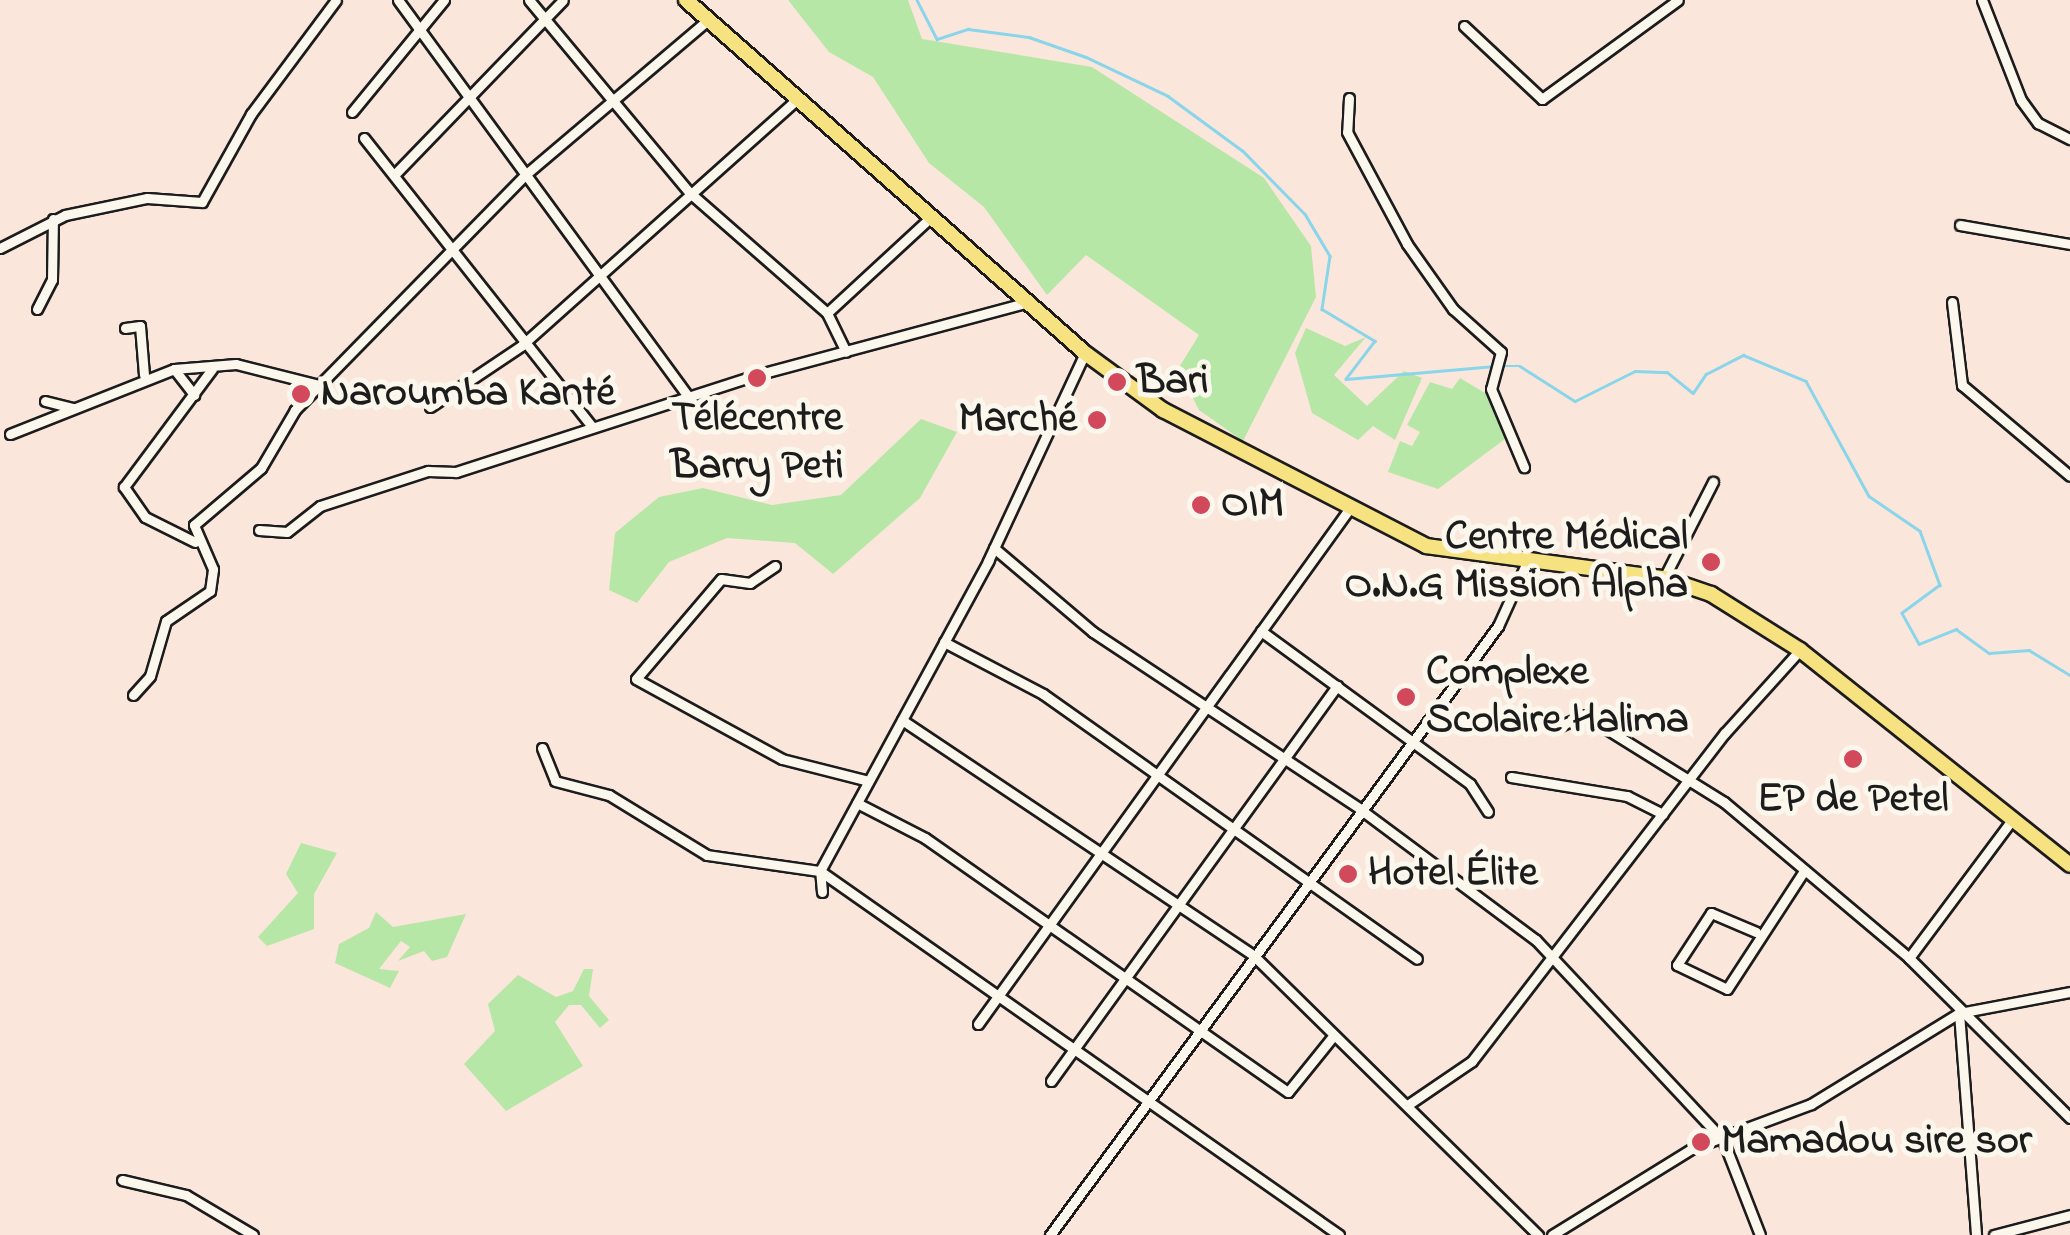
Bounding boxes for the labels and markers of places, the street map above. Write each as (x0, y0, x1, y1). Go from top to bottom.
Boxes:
place label: Bari (1137, 357, 1209, 407)
marker: Télécentre Barry Peti (746, 367, 768, 389)
place label: Naroumba Kanté (321, 369, 615, 419)
marker: Bari (1106, 371, 1128, 393)
marker: Naroumba Kanté (290, 383, 312, 405)
place label: Télécentre Barry Peti (670, 394, 844, 492)
place label: Marché (958, 395, 1077, 445)
marker: Marché (1086, 409, 1108, 431)
place label: OIM (1221, 480, 1284, 530)
marker: OIM (1190, 494, 1212, 516)
place label: Centre Médical O.N.G Mission Alpha (1345, 513, 1688, 612)
marker: Centre Médical O.N.G Mission Alpha (1698, 549, 1724, 575)
place label: Complexe Scolaire Halima (1426, 648, 1689, 746)
marker: Complexe Scolaire Halima (1395, 686, 1417, 708)
marker: EP de Petel (1842, 748, 1864, 770)
place label: EP de Petel (1757, 775, 1949, 825)
place label: Hotel Élite (1368, 849, 1538, 899)
marker: Hotel Élite (1337, 863, 1359, 885)
place label: Mamadou sire sor (1721, 1117, 2032, 1167)
marker: Mamadou sire sor (1690, 1131, 1712, 1153)

